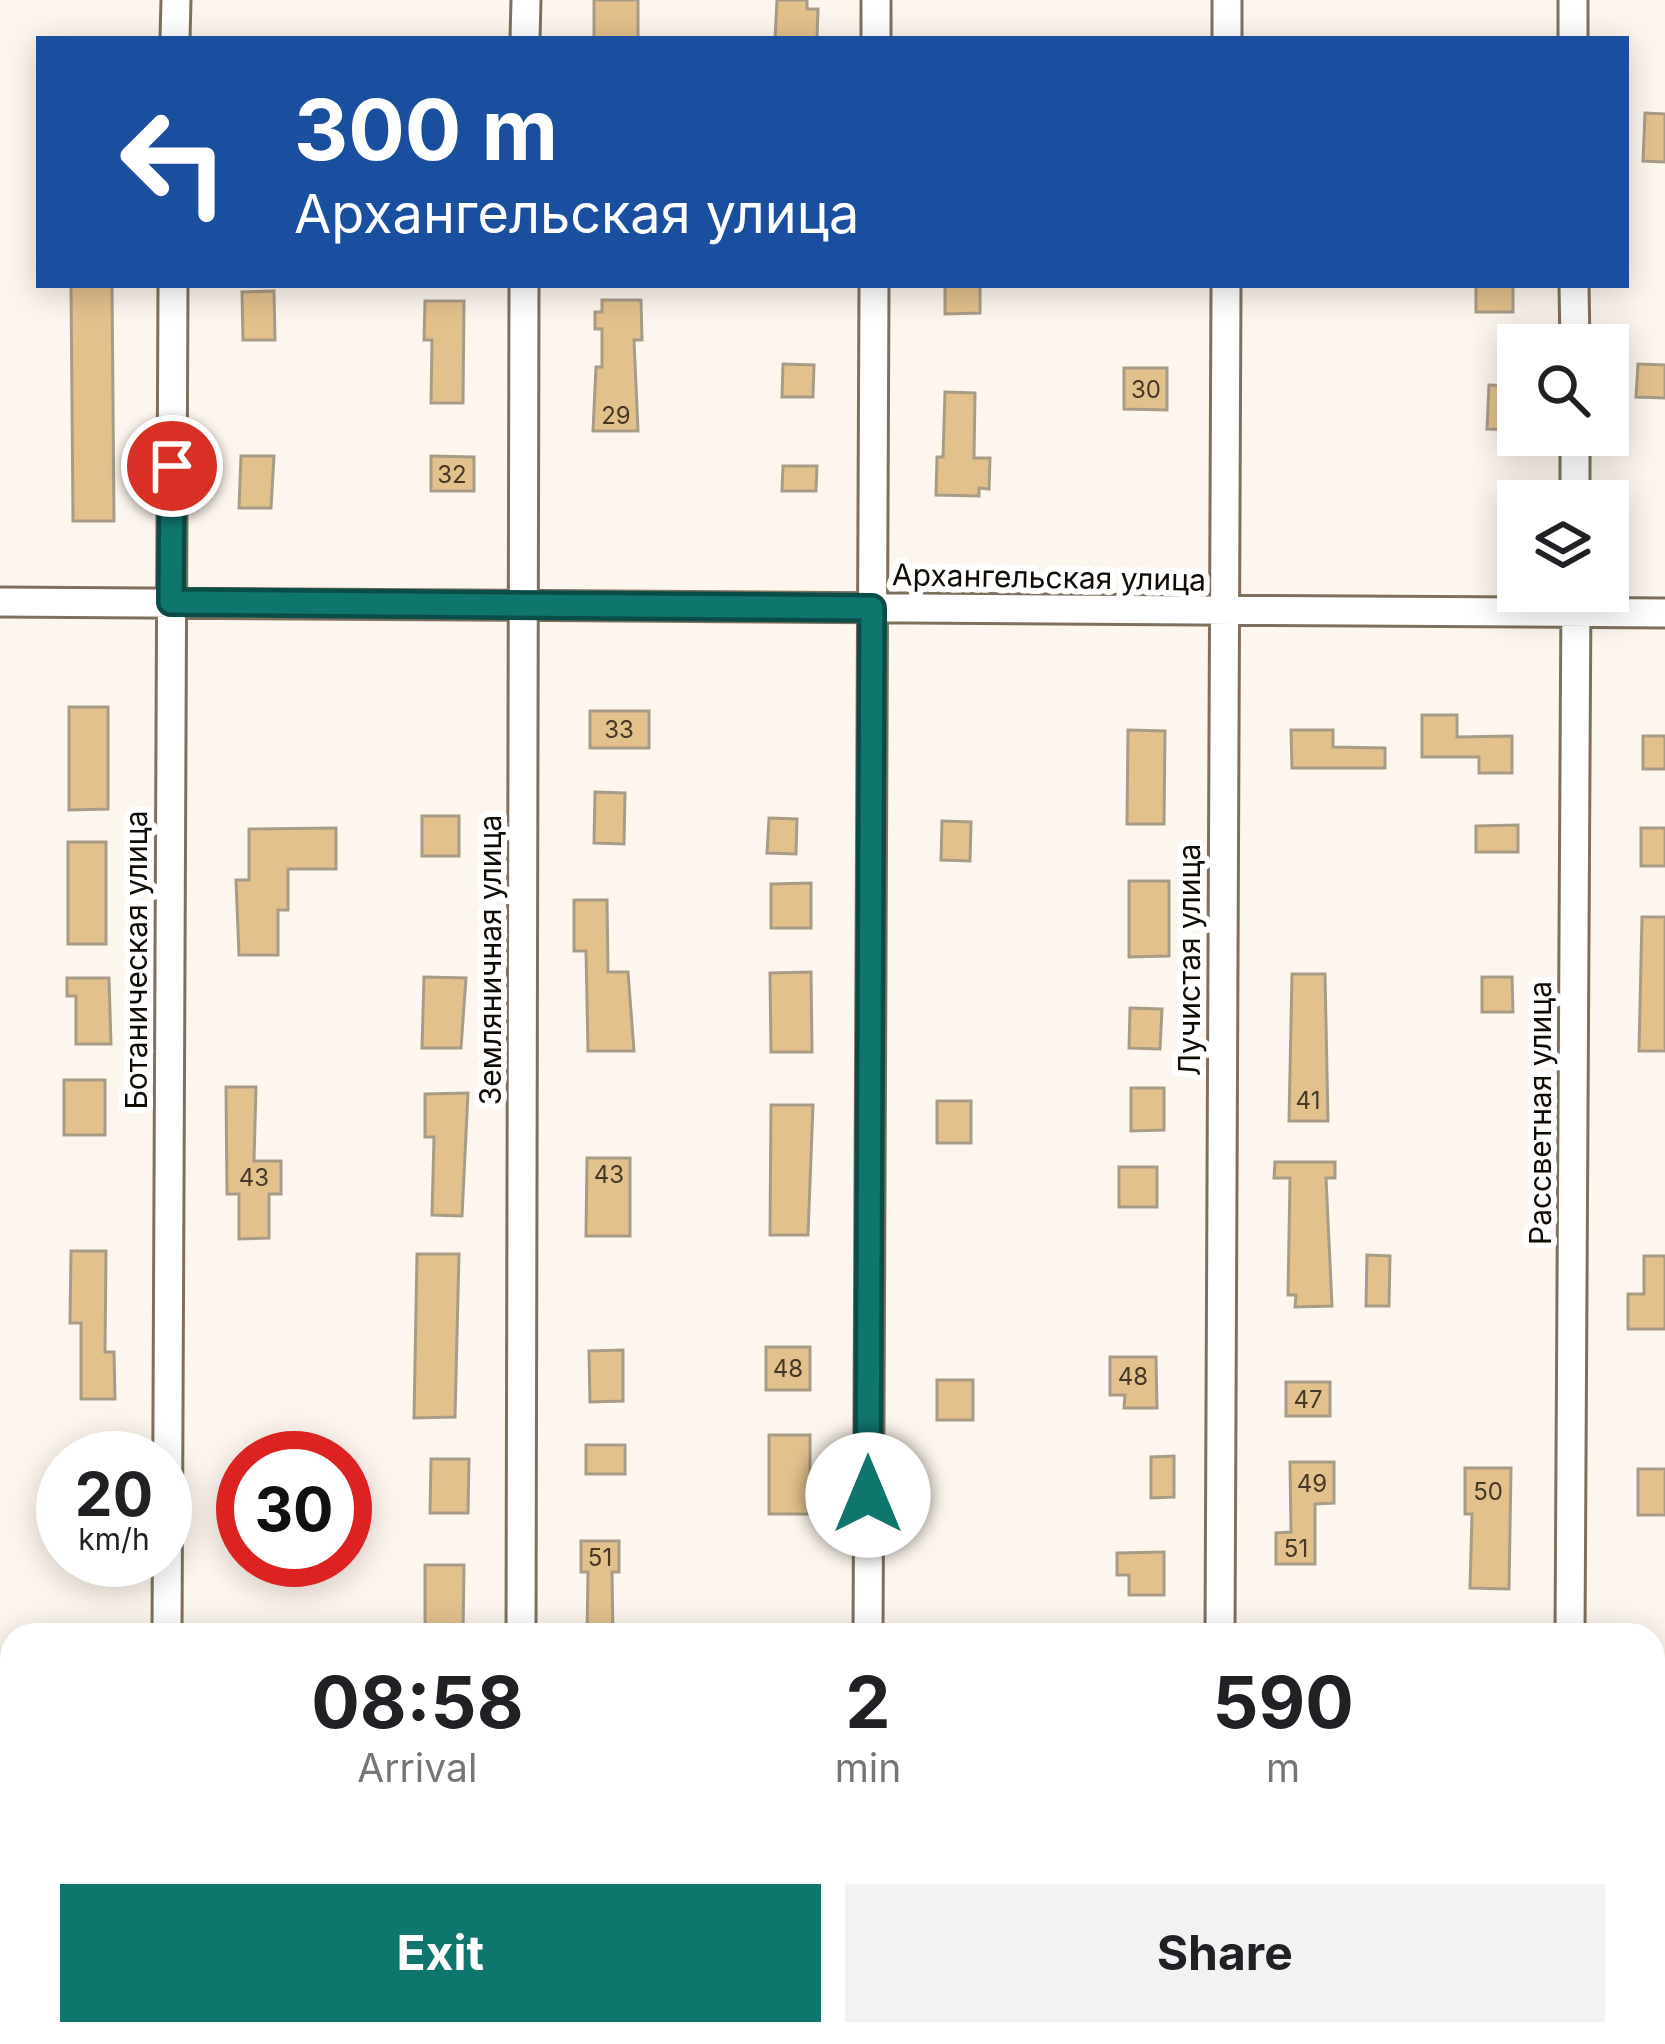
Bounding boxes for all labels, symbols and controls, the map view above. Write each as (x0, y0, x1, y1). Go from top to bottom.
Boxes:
text: 300 m (294, 79, 558, 180)
icon: left (96, 84, 252, 240)
text: Архангельская улица (294, 181, 859, 246)
map controls (1497, 324, 1629, 612)
button: search (1497, 324, 1629, 456)
house number: 30 (1131, 375, 1161, 404)
house number: 29 (601, 401, 631, 430)
pin (121, 415, 223, 517)
icon: arrive (139, 433, 205, 499)
house number: 32 (437, 460, 467, 489)
button: layers (1497, 480, 1629, 612)
street label: Архангельская улица (892, 556, 1206, 598)
house number: 33 (604, 715, 634, 744)
street label: Ботаническая улица (118, 810, 154, 1110)
street label: Земляничная улица (472, 815, 508, 1105)
street label: Лучистая улица (1171, 844, 1207, 1076)
street label: Рассветная улица (1522, 981, 1558, 1245)
house number: 41 (1296, 1086, 1320, 1115)
house number: 43 (594, 1160, 624, 1189)
house number: 43 (239, 1163, 269, 1192)
house number: 48 (773, 1354, 803, 1383)
house number: 48 (1118, 1362, 1148, 1391)
house number: 47 (1293, 1385, 1323, 1414)
speed limit sign: 30 (216, 1431, 372, 1587)
position arrow (805, 1432, 931, 1558)
text: 20 (75, 1458, 153, 1530)
house number: 49 (1297, 1469, 1327, 1498)
house number: 50 (1473, 1477, 1503, 1506)
text: km/h (78, 1521, 150, 1557)
house number: 51 (1284, 1534, 1308, 1563)
house number: 51 (588, 1543, 612, 1572)
text: 08:58 (311, 1658, 524, 1745)
text: 2 (845, 1658, 891, 1745)
text: 590 (1212, 1658, 1354, 1745)
text: Arrival (357, 1744, 477, 1791)
text: min (835, 1744, 901, 1791)
text: m (1266, 1744, 1300, 1791)
button: Exit (60, 1884, 821, 2022)
button: Share (845, 1884, 1605, 2022)

